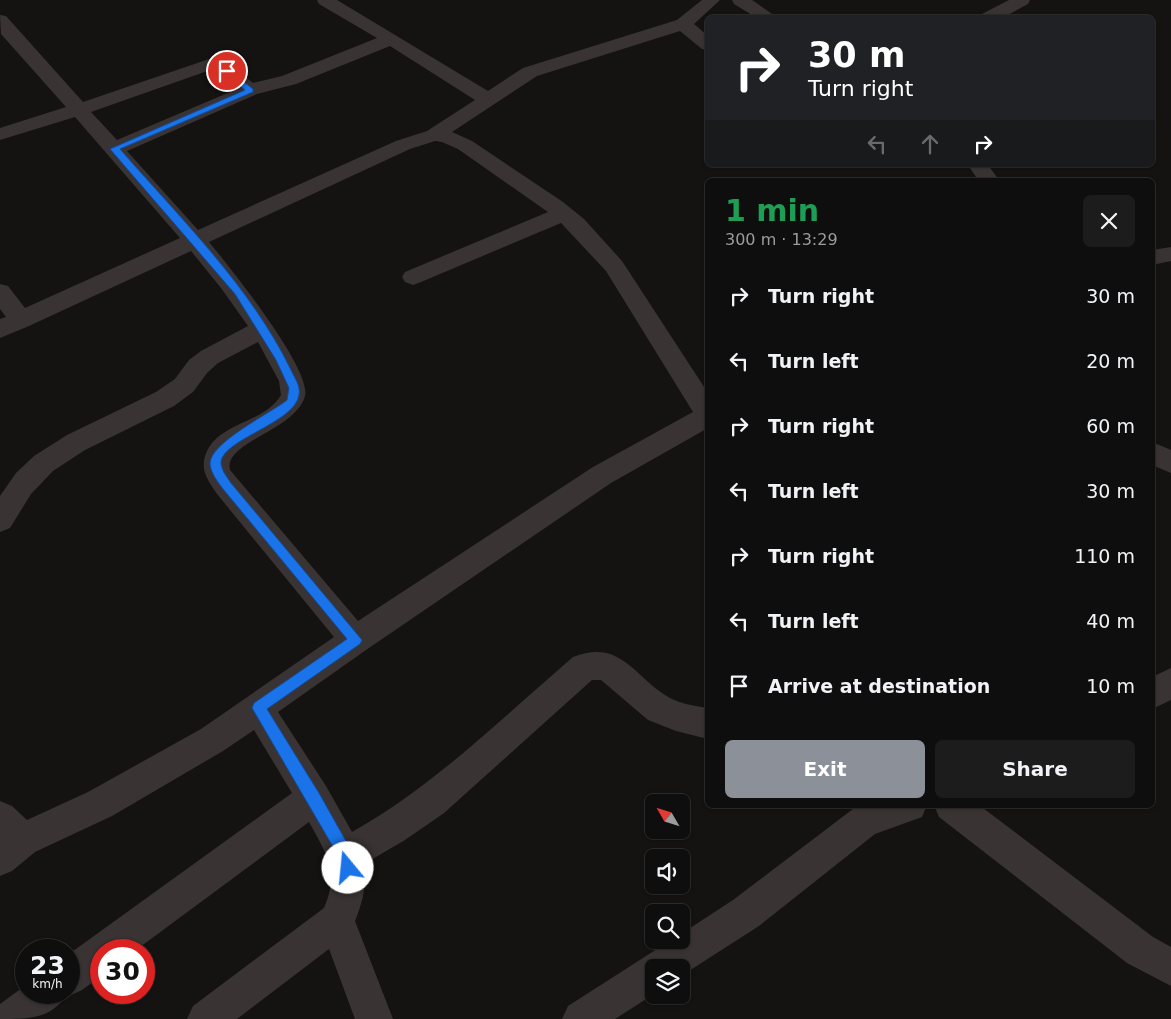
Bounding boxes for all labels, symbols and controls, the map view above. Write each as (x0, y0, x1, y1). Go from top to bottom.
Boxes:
icon: right (725, 35, 790, 100)
text: 30 m (808, 35, 905, 75)
pin (206, 50, 248, 92)
icon: arrive (213, 57, 241, 85)
text: Turn right (808, 76, 913, 101)
icon: left (863, 130, 891, 158)
icon: ahead (916, 130, 944, 158)
icon: right (969, 130, 997, 158)
text: 1 min (725, 193, 819, 228)
button: close (1083, 195, 1135, 247)
text: 300 m · 13:29 (725, 230, 838, 249)
icon: right (725, 282, 753, 310)
text: Turn right (768, 285, 874, 307)
text: 30 m (1086, 285, 1135, 307)
icon: left (725, 347, 753, 375)
text: Turn left (768, 350, 859, 372)
text: 20 m (1086, 350, 1135, 372)
icon: right (725, 412, 753, 440)
text: Turn right (768, 415, 874, 437)
text: 60 m (1086, 415, 1135, 437)
icon: left (725, 477, 753, 505)
text: Turn left (768, 480, 859, 502)
text: 30 m (1086, 480, 1135, 502)
icon: right (725, 542, 753, 570)
text: Turn right (768, 545, 874, 567)
text: 110 m (1074, 545, 1135, 567)
icon: left (725, 607, 753, 635)
text: Turn left (768, 610, 859, 632)
text: 40 m (1086, 610, 1135, 632)
icon: arrive (725, 672, 753, 700)
text: Arrive at destination (768, 675, 990, 697)
text: 10 m (1086, 675, 1135, 697)
button: Exit (725, 740, 925, 798)
button: Share (935, 740, 1135, 798)
north arrow (645, 794, 690, 839)
map controls (645, 794, 690, 1004)
position arrow (321, 841, 373, 893)
button: sound (645, 849, 690, 894)
button: search (645, 904, 690, 949)
speed limit sign: 30 (90, 939, 155, 1004)
text: 23 (30, 951, 65, 980)
button: layers (645, 959, 690, 1004)
text: km/h (32, 977, 63, 991)

